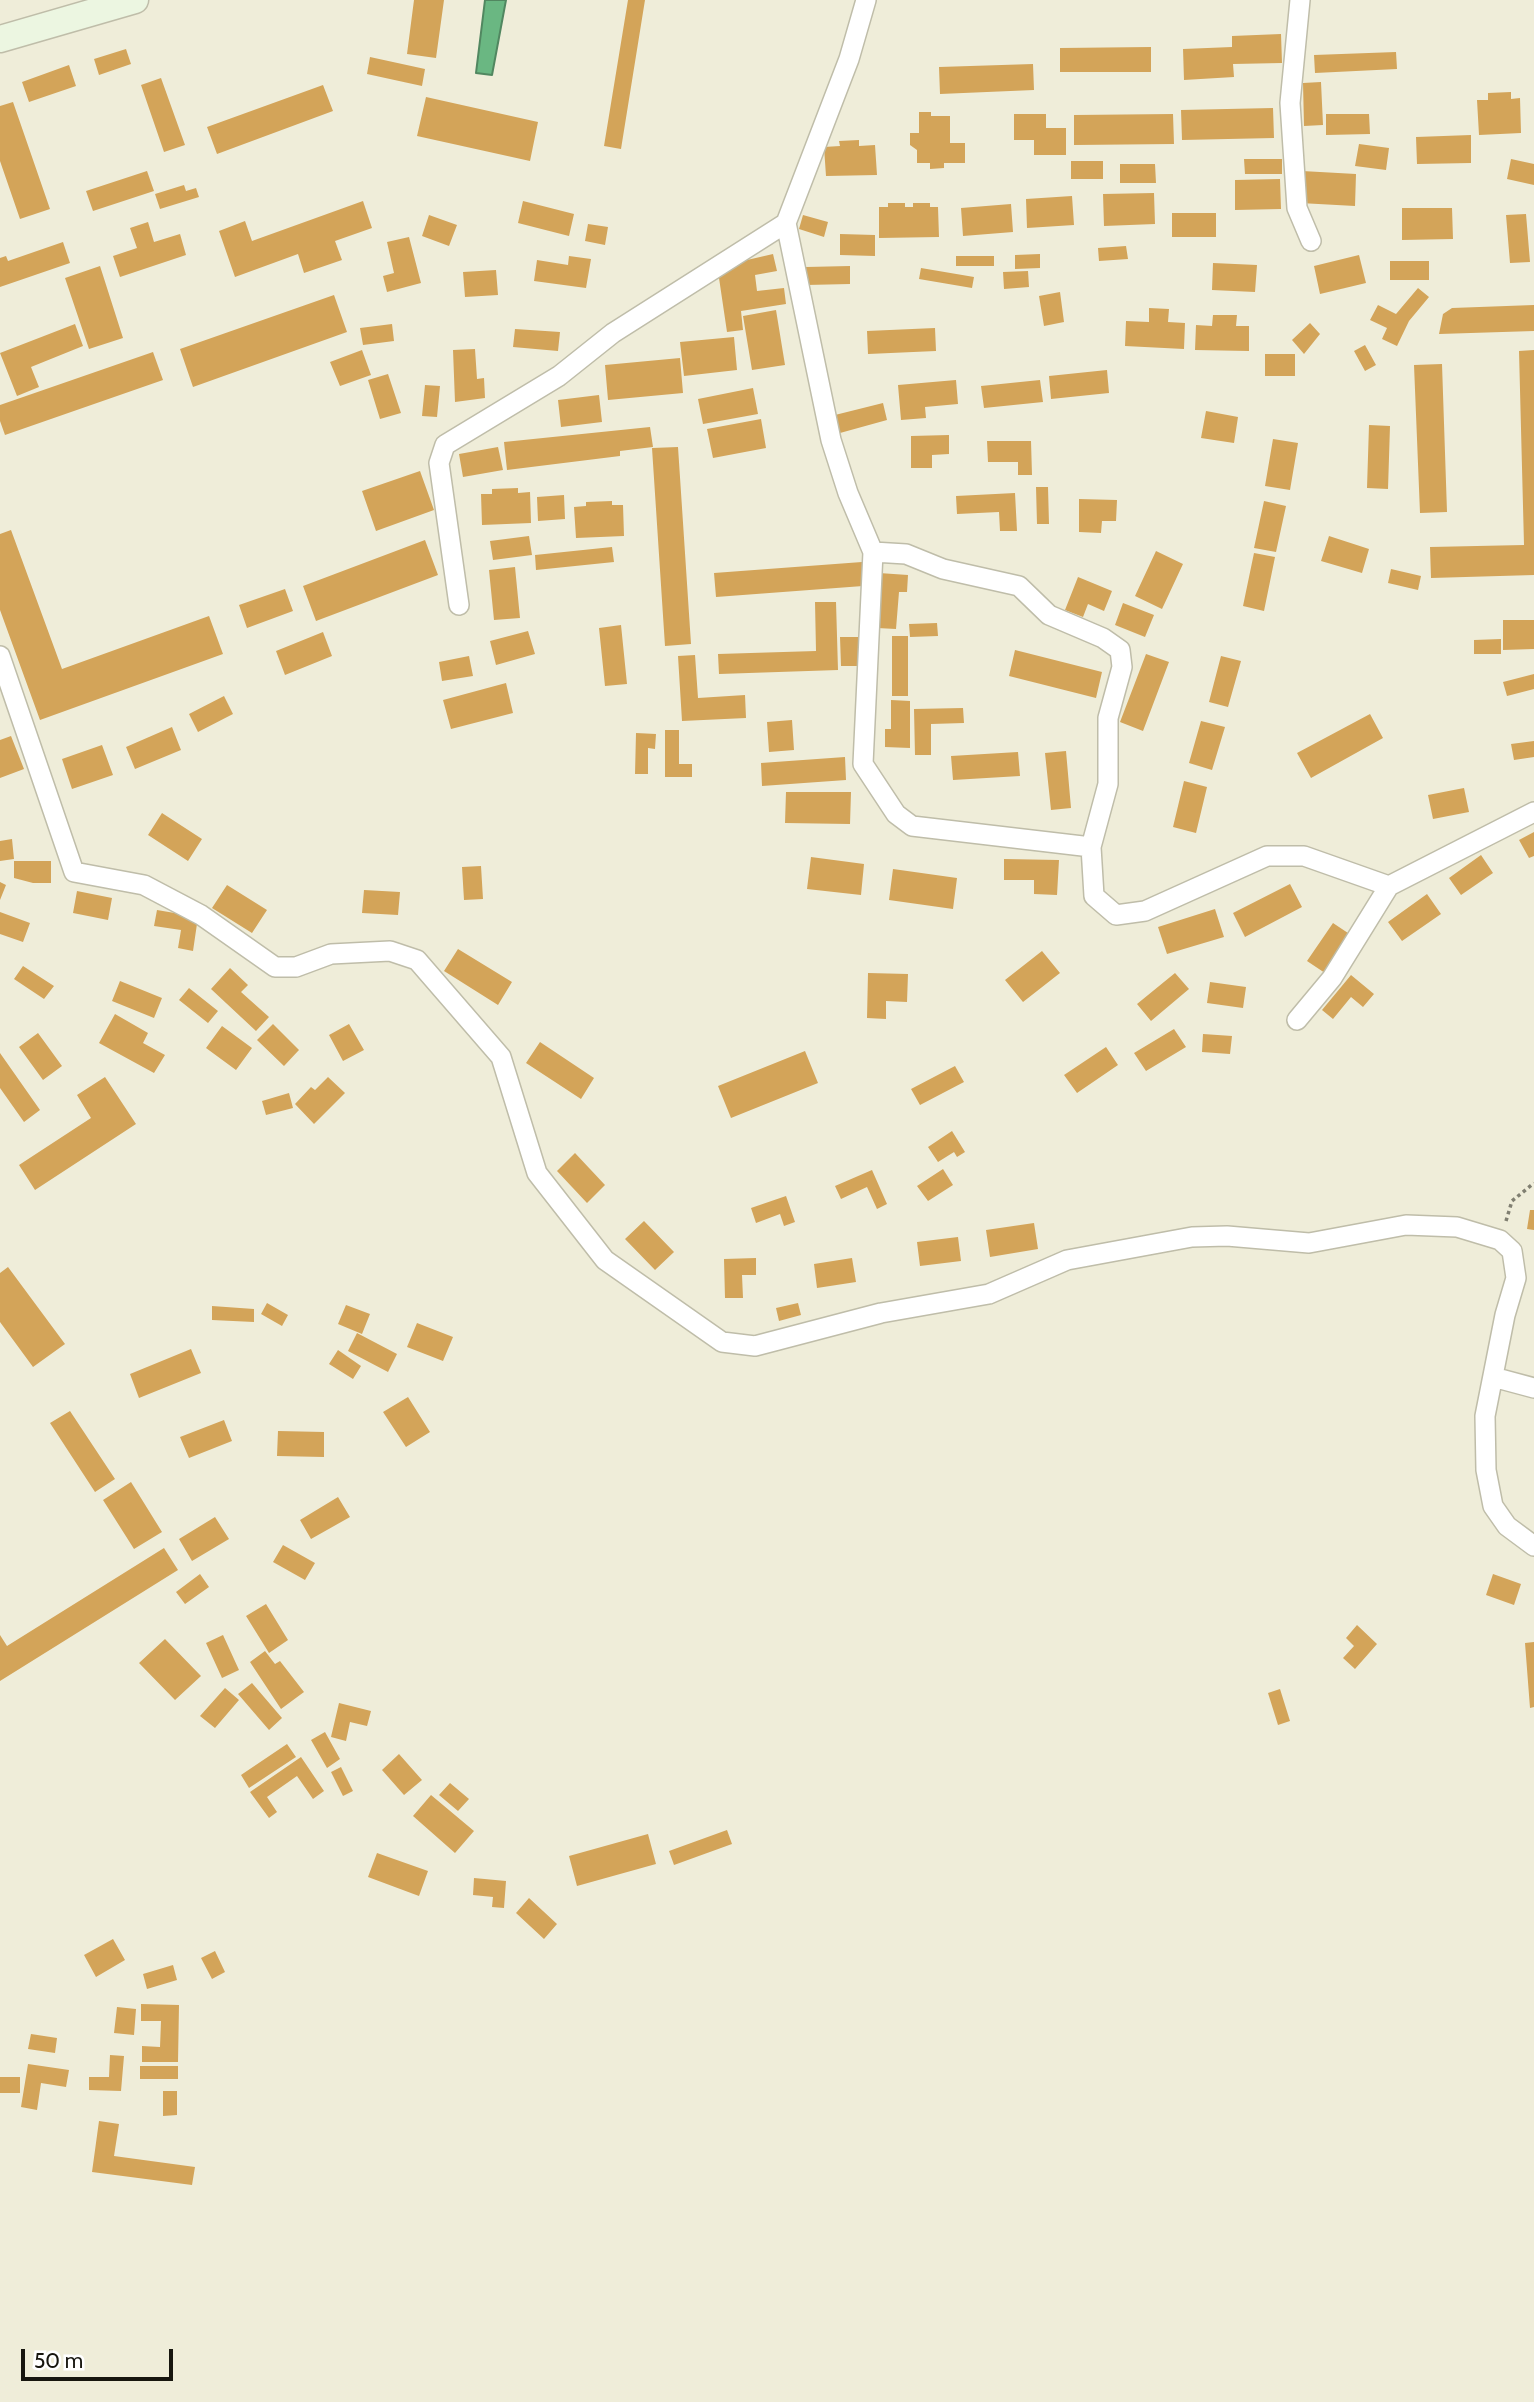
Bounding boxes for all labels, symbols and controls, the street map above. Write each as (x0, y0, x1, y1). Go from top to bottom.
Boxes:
scale bar (24, 2336, 177, 2380)
text: 50 m (34, 2348, 83, 2373)

